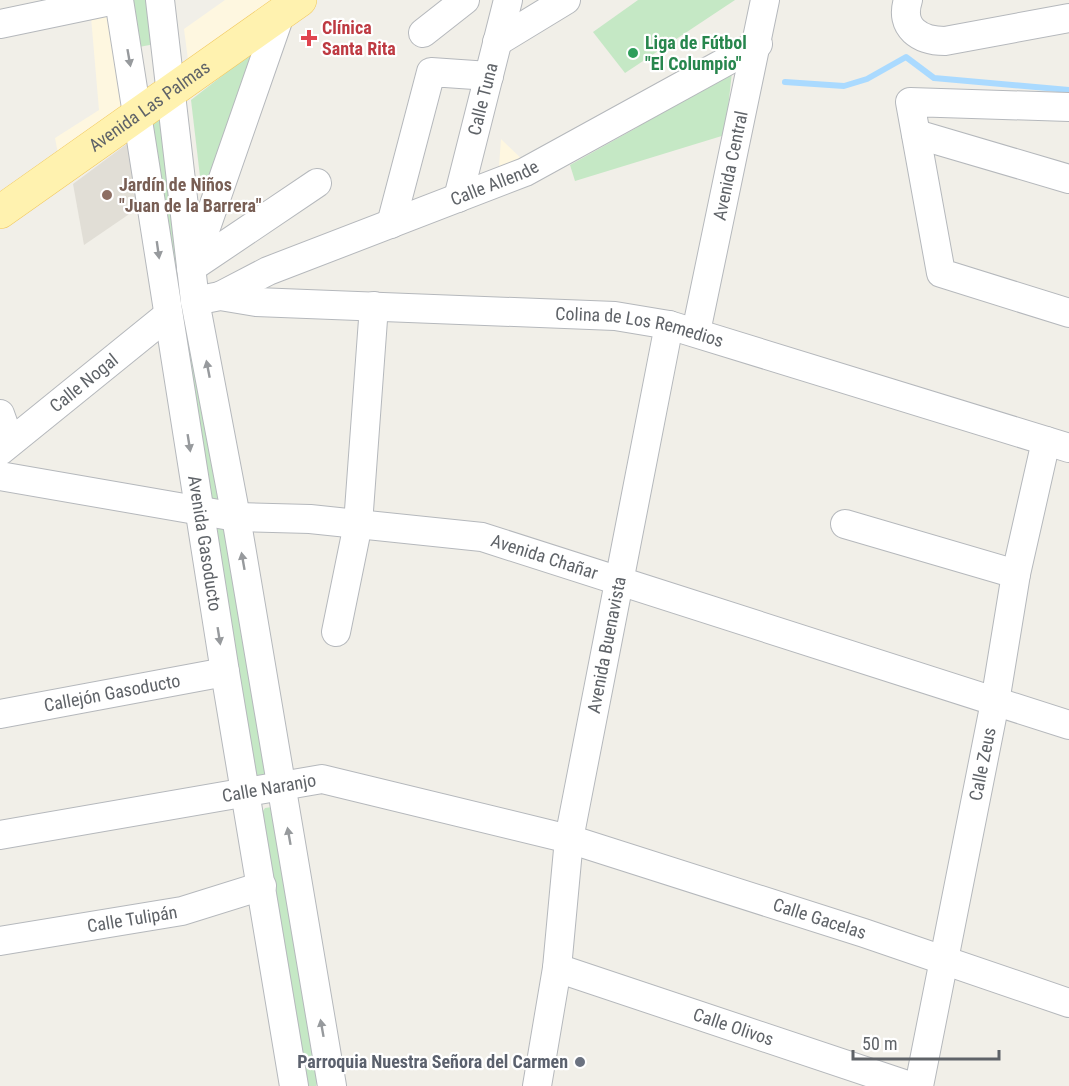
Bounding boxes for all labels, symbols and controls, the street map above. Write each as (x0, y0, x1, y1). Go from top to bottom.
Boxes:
place label: Clínica Santa Rita (322, 17, 396, 59)
marker: Clínica Santa Rita (300, 29, 318, 47)
place label: Liga de Fútbol "El Columpio" (645, 32, 747, 74)
marker: Liga de Fútbol "El Columpio" (626, 46, 640, 60)
one-way arrow (124, 48, 133, 67)
street label: Avenida Las Palmas (85, 56, 214, 156)
street label: Calle Tuna (463, 61, 502, 137)
street label: Avenida Central (709, 109, 752, 222)
street label: Calle Allende (447, 156, 542, 210)
place label: Jardín de Niños "Juan de la Barrera" (119, 174, 262, 216)
marker: Jardín de Niños "Juan de la Barrera" (100, 188, 114, 202)
one-way arrow (154, 241, 163, 260)
street label: Colina de Los Remedios (555, 303, 726, 351)
street label: Calle Nogal (45, 349, 122, 416)
one-way arrow (203, 359, 212, 378)
one-way arrow (184, 434, 193, 453)
street label: Avenida Gasoducto (184, 474, 226, 613)
street label: Avenida Chañar (489, 530, 601, 584)
one-way arrow (239, 551, 248, 570)
street label: Avenida Buenavista (583, 575, 630, 715)
one-way arrow (215, 626, 224, 645)
street label: Callejón Gasoducto (42, 670, 182, 716)
street label: Calle Zeus (965, 726, 1000, 803)
street label: Calle Naranjo (220, 769, 318, 806)
one-way arrow (284, 827, 293, 846)
street label: Calle Gacelas (770, 894, 869, 943)
street label: Calle Tulipán (85, 901, 179, 936)
street label: Calle Olivos (691, 1003, 777, 1050)
one-way arrow (317, 1019, 326, 1038)
scale bar (853, 1023, 998, 1061)
text: 50 m (862, 1033, 897, 1054)
place label: Parroquia Nuestra Señora del Carmen (297, 1051, 568, 1072)
marker: Parroquia Nuestra Señora del Carmen (573, 1055, 587, 1069)

